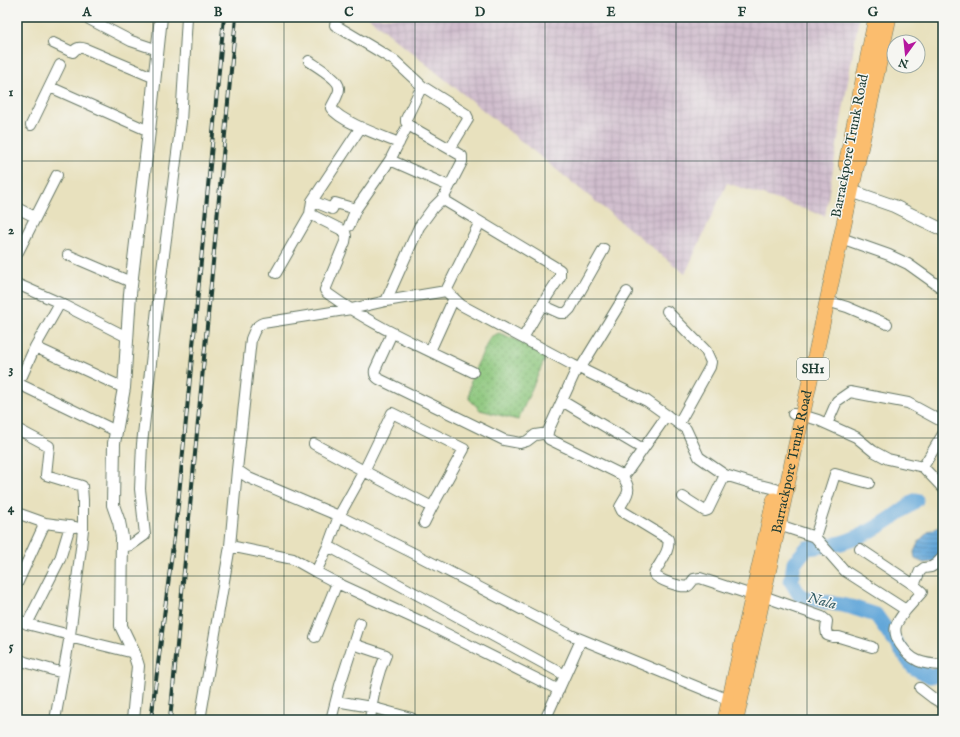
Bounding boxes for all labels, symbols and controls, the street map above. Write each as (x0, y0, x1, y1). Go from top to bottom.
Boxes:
text: A (82, 4, 93, 21)
text: B (214, 4, 223, 21)
text: C (344, 4, 354, 21)
text: D (475, 4, 486, 21)
text: E (606, 4, 616, 21)
text: F (738, 4, 747, 21)
text: G (868, 4, 879, 21)
north arrow (886, 34, 926, 74)
text: N (897, 55, 911, 71)
street label: Barrackpore Trunk Road (827, 72, 873, 219)
text: 1 (9, 84, 14, 101)
text: 2 (8, 222, 14, 239)
road number: SH1 (797, 358, 829, 380)
text: 3 (9, 361, 14, 378)
street label: Barrackpore Trunk Road (768, 388, 817, 535)
text: 4 (8, 500, 15, 517)
water label: Nala (806, 588, 839, 614)
text: 5 (9, 638, 14, 655)

